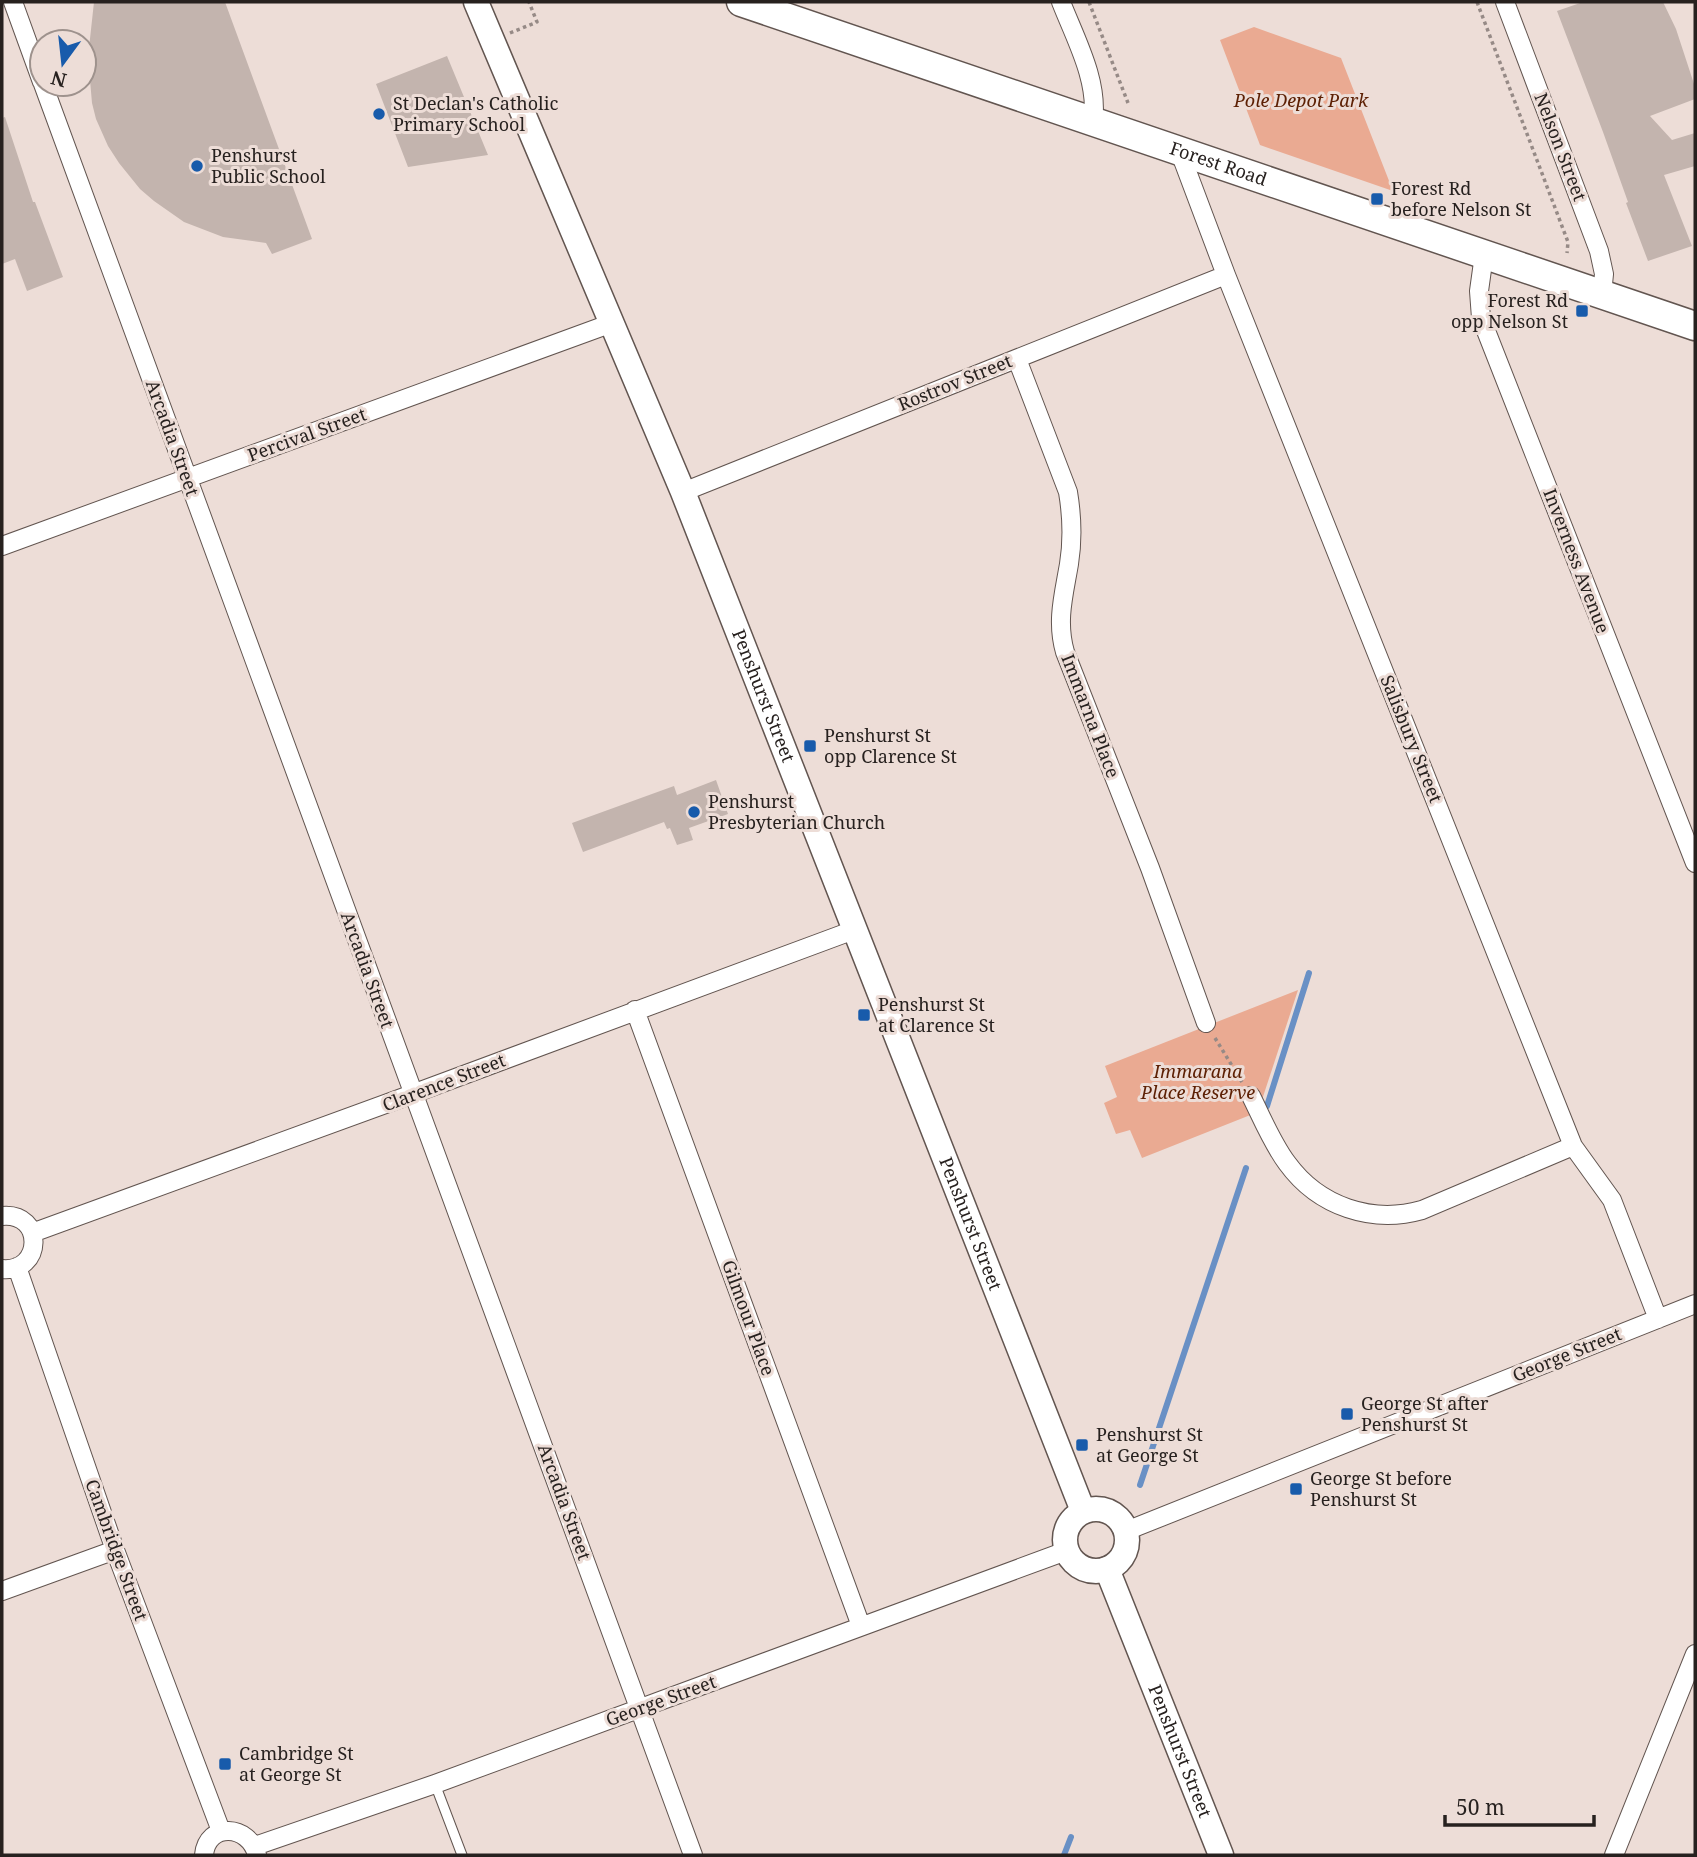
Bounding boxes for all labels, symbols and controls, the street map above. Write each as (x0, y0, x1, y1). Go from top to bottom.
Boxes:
north arrow (28, 28, 98, 98)
text: N (48, 65, 69, 94)
park label: Pole Depot Park (1233, 88, 1369, 112)
street label: Nelson Street (1529, 89, 1593, 204)
place label: St Declan's Catholic Primary School (393, 91, 558, 136)
marker: St Declan's Catholic Primary School (371, 106, 387, 122)
street label: Forest Road (1167, 136, 1270, 191)
place label: Penshurst Public School (211, 143, 326, 188)
marker: Penshurst Public School (189, 158, 205, 174)
place label: Forest Rd before Nelson St (1391, 176, 1531, 221)
marker: Forest Rd before Nelson St (1369, 191, 1385, 207)
place label: Forest Rd opp Nelson St (1451, 288, 1568, 333)
marker: Forest Rd opp Nelson St (1574, 303, 1590, 319)
street label: Rostrov Street (894, 348, 1015, 416)
street label: Arcadia Street (141, 376, 205, 499)
street label: Percival Street (244, 401, 369, 467)
street label: Inverness Avenue (1538, 485, 1616, 636)
street label: Penshurst Street (727, 626, 801, 766)
street label: Immarna Place (1056, 650, 1126, 781)
street label: Salisbury Street (1375, 671, 1448, 806)
place label: Penshurst St opp Clarence St (824, 723, 957, 768)
marker: Penshurst St opp Clarence St (802, 738, 818, 754)
place label: Penshurst Presbyterian Church (708, 789, 885, 834)
marker: Penshurst Presbyterian Church (686, 804, 702, 820)
street label: Arcadia Street (336, 908, 400, 1031)
place label: Penshurst St at Clarence St (878, 992, 995, 1037)
marker: Penshurst St at Clarence St (856, 1007, 872, 1023)
street label: Clarence Street (379, 1048, 509, 1117)
park label: Immarana Place Reserve (1140, 1059, 1255, 1104)
street label: Penshurst Street (934, 1153, 1008, 1293)
street label: Gilmour Place (717, 1257, 781, 1379)
street label: George Street (1509, 1321, 1625, 1387)
place label: George St after Penshurst St (1361, 1391, 1489, 1436)
marker: George St after Penshurst St (1339, 1406, 1355, 1422)
place label: Penshurst St at George St (1096, 1422, 1203, 1467)
marker: Penshurst St at George St (1074, 1437, 1090, 1453)
street label: Arcadia Street (533, 1440, 597, 1563)
place label: George St before Penshurst St (1310, 1466, 1452, 1511)
street label: Cambridge Street (80, 1476, 154, 1624)
marker: George St before Penshurst St (1288, 1481, 1304, 1497)
street label: George Street (602, 1669, 719, 1731)
street label: Penshurst Street (1143, 1681, 1218, 1821)
place label: Cambridge St at George St (239, 1741, 354, 1786)
marker: Cambridge St at George St (217, 1756, 233, 1772)
scale bar (1445, 1784, 1594, 1828)
text: 50 m (1456, 1793, 1505, 1821)

